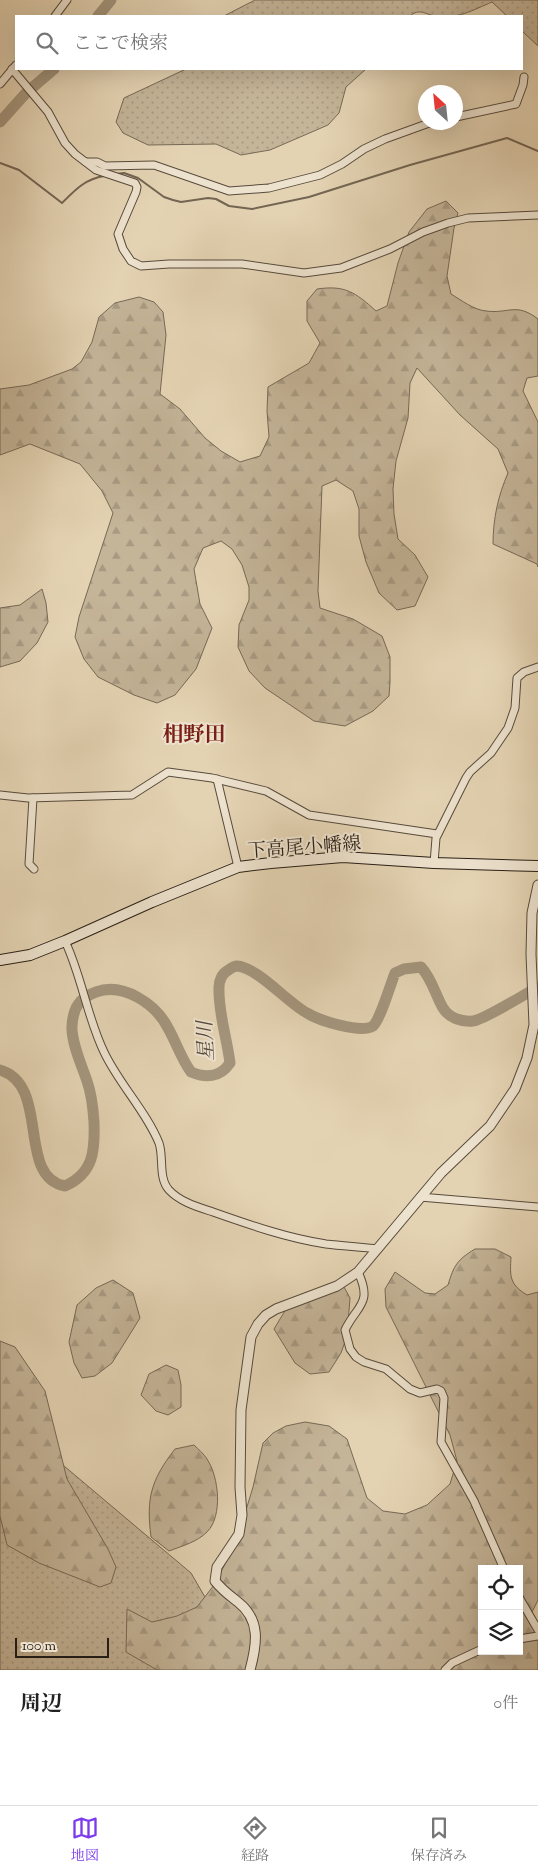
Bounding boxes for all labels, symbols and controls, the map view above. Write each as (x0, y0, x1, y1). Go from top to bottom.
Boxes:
search box (15, 15, 523, 70)
icon: search (33, 29, 61, 57)
text: ここで検索 (73, 31, 168, 58)
north arrow (418, 85, 463, 130)
district label: 相野田 (163, 721, 226, 751)
street label: 下高尾小幡線 (246, 831, 362, 866)
water label: 星川 (192, 1018, 223, 1062)
map controls (478, 1565, 523, 1655)
button: locate (478, 1565, 523, 1610)
button: layers (478, 1610, 523, 1655)
scale bar (15, 1635, 109, 1658)
text: 100 m (22, 1637, 56, 1657)
text: 周辺 (20, 1690, 62, 1720)
text: 0件 (494, 1693, 518, 1716)
tab: 地図 (71, 1814, 99, 1867)
tab: 経路 (241, 1814, 269, 1867)
tab: 保存済み (411, 1814, 467, 1867)

